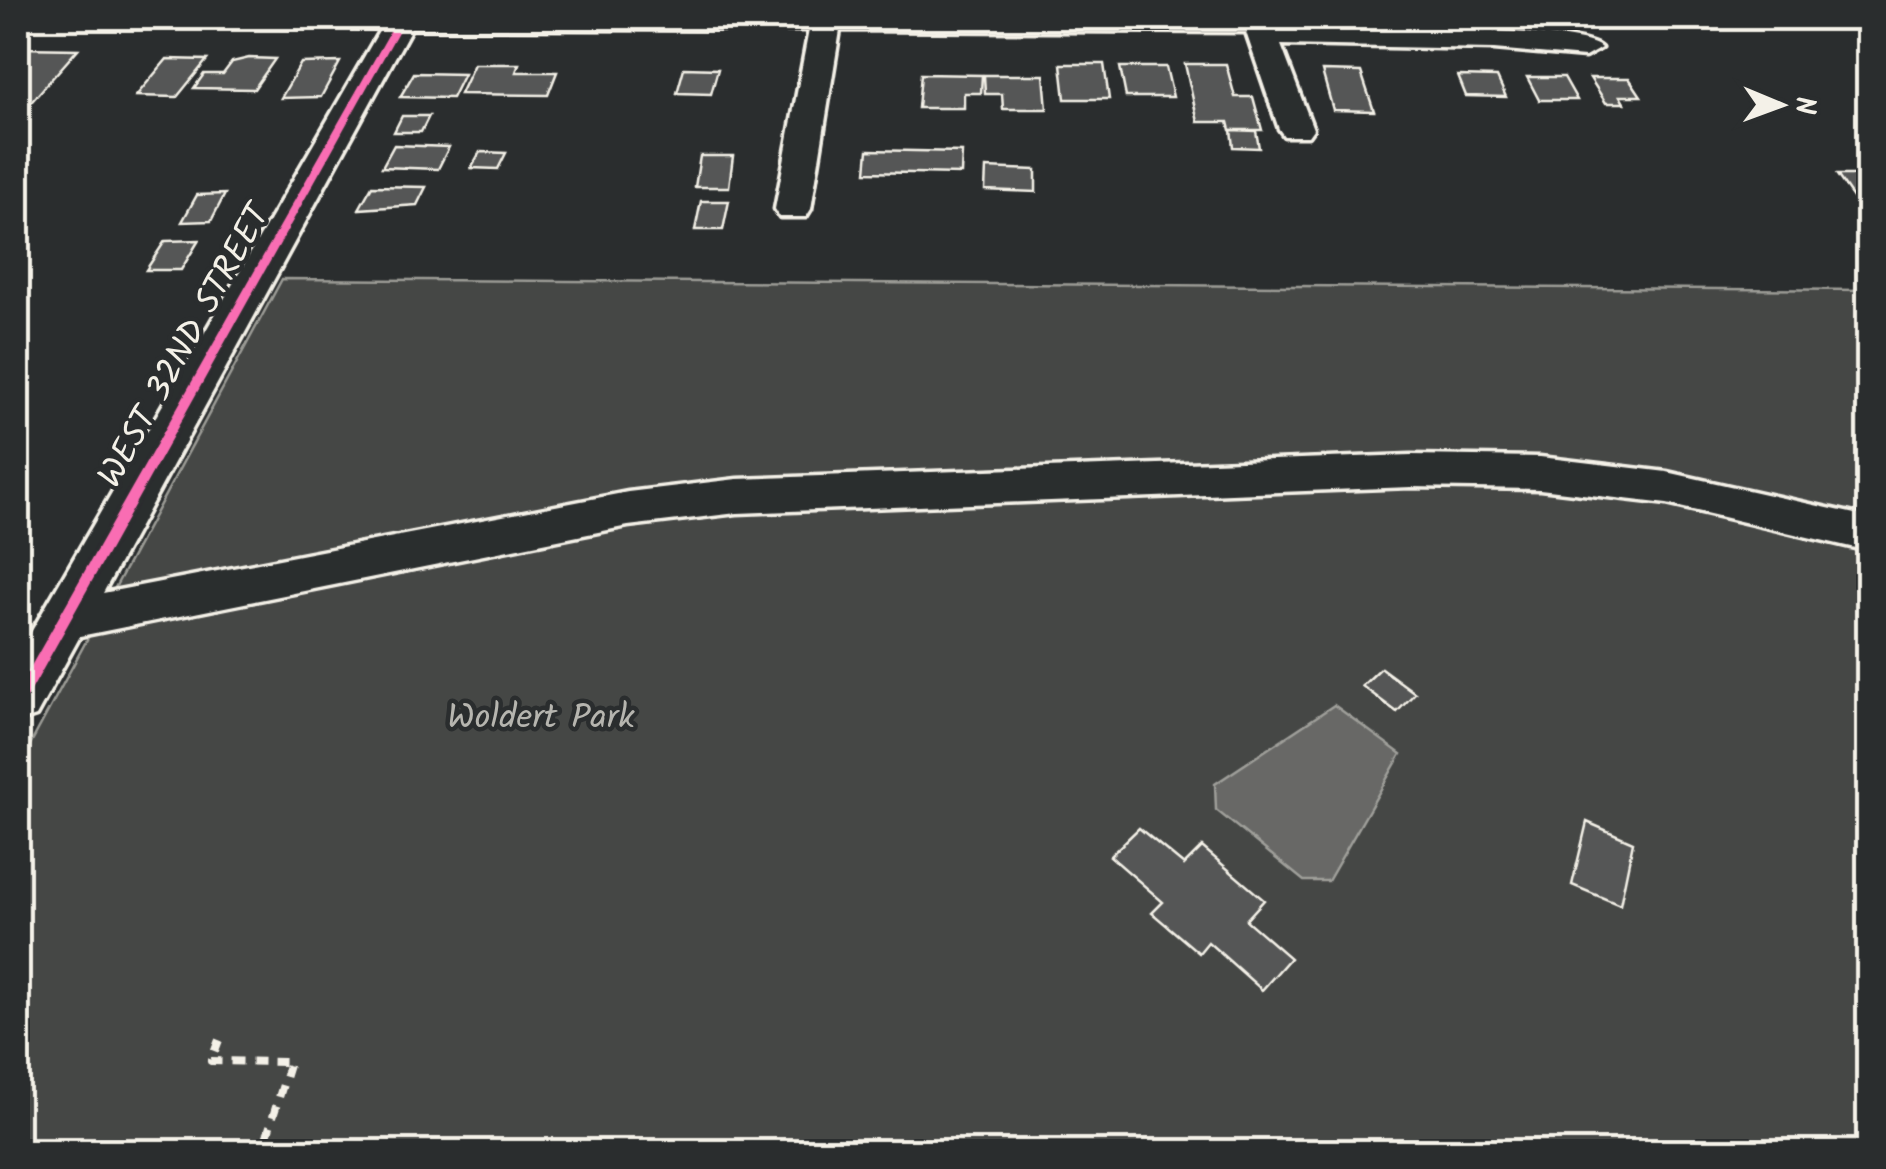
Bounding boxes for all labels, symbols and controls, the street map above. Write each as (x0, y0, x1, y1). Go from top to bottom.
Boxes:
north arrow (1731, 55, 1831, 155)
text: N (1781, 96, 1826, 115)
street label: WEST 32ND STREET (84, 191, 289, 499)
park label: Woldert Park (447, 691, 635, 747)

